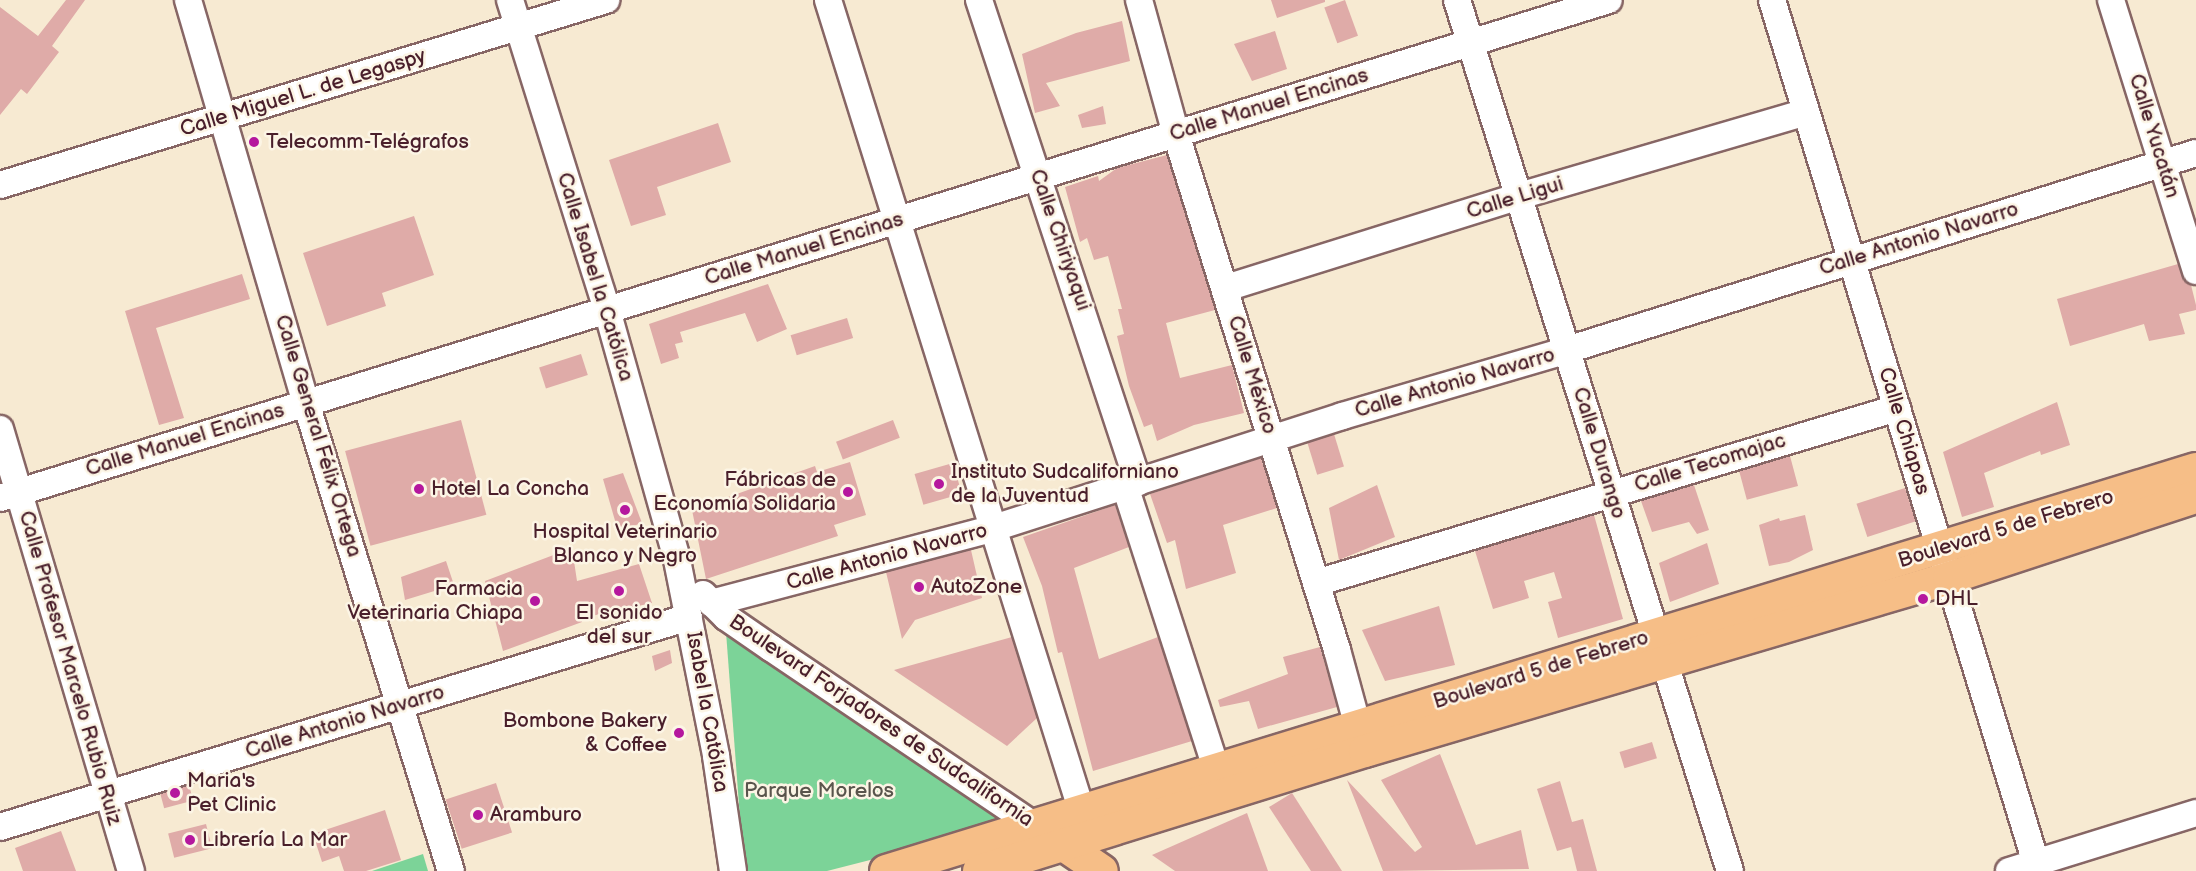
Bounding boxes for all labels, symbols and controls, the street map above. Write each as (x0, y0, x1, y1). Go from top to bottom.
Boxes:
street label: Calle Miguel L. de Legaspy (177, 44, 429, 142)
street label: Calle Manuel Encinas (1167, 63, 1371, 147)
street label: Calle Yucatán (2123, 70, 2185, 202)
place label: Telecomm-Telégrafos (266, 129, 469, 155)
marker: Telecomm-Telégrafos (247, 135, 261, 149)
street label: Calle Chiriyaqui (1024, 166, 1096, 314)
street label: Calle Isabel la Católica (551, 170, 639, 384)
street label: Calle Ligui (1464, 171, 1566, 225)
street label: Calle Antonio Navarro (1816, 197, 2022, 281)
street label: Calle Manuel Encinas (702, 207, 906, 291)
street label: Calle General Félix Ortega (269, 312, 367, 560)
street label: Calle México (1222, 313, 1282, 437)
street label: Calle Antonio Navarro (1352, 342, 1558, 424)
street label: Calle Chiapas (1873, 364, 1935, 498)
street label: Calle Durango (1567, 384, 1631, 522)
street label: Calle Manuel Encinas (83, 398, 287, 482)
street label: Calle Tecomajac (1631, 428, 1789, 498)
place label: Instituto Sudcaliforniano de la Juventud (951, 459, 1179, 509)
place label: Fábricas de Economía Solidaria (653, 467, 836, 517)
place label: Hotel La Concha (431, 476, 589, 502)
marker: Instituto Sudcaliforniano de la Juventud (932, 477, 946, 491)
marker: Hotel La Concha (412, 482, 426, 496)
street label: Boulevard 5 de Febrero (1895, 484, 2117, 574)
marker: Fábricas de Economía Solidaria (841, 485, 855, 499)
marker: Hospital Veterinario Blanco y Negro (618, 503, 632, 517)
street label: Calle Profesor Marcelo Rubio Ruiz (13, 508, 127, 828)
street label: Calle Antonio Navarro (784, 518, 990, 596)
place label: Hospital Veterinario Blanco y Negro (532, 519, 718, 569)
place label: AutoZone (931, 574, 1022, 600)
place label: Farmacia Veterinaria Chiapa (347, 576, 523, 626)
marker: AutoZone (912, 580, 926, 594)
marker: El sonido del sur (612, 584, 626, 598)
place label: DHL (1935, 586, 1978, 612)
marker: DHL (1916, 592, 1930, 606)
marker: Farmacia Veterinaria Chiapa (528, 594, 542, 608)
place label: El sonido del sur (575, 600, 663, 650)
street label: Boulevard Forjadores de Sudcalifornia (724, 609, 1038, 833)
street label: Boulevard 5 de Febrero (1430, 625, 1652, 715)
street label: Isabel la Católica (680, 630, 734, 794)
street label: Calle Antonio Navarro (242, 680, 448, 764)
place label: Bombone Bakery & Coffee (503, 708, 667, 758)
marker: Bombone Bakery & Coffee (672, 726, 686, 740)
place label: Maria's Pet Clinic (187, 768, 276, 818)
park label: Parque Morelos (744, 778, 894, 804)
marker: Maria's Pet Clinic (168, 786, 182, 800)
place label: Aramburo (490, 802, 582, 828)
marker: Aramburo (471, 808, 485, 822)
place label: Librería La Mar (202, 827, 347, 853)
marker: Librería La Mar (183, 833, 197, 847)

